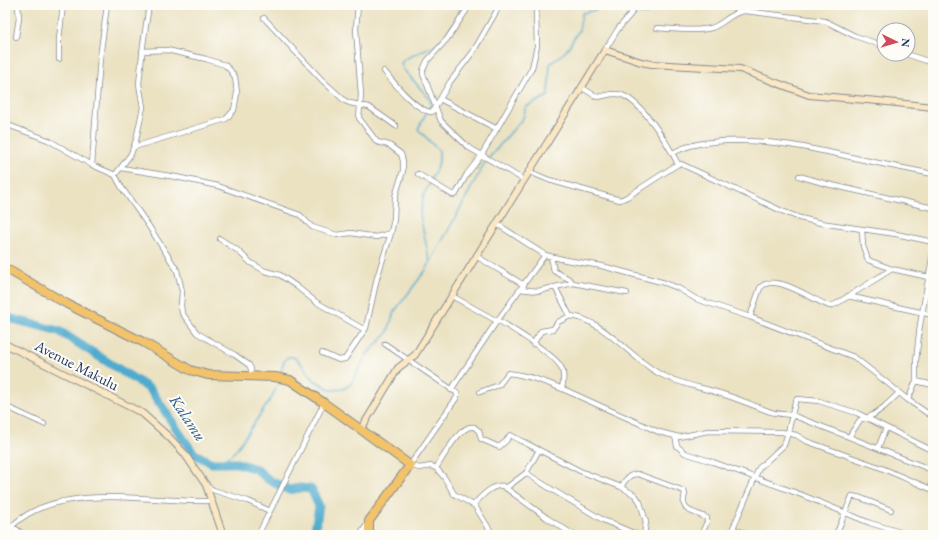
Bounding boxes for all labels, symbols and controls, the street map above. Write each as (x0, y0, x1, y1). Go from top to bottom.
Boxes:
north arrow (876, 22, 916, 62)
text: N (899, 38, 913, 48)
street label: Avenue Makulu (31, 335, 122, 394)
water label: Kalamu (164, 390, 211, 445)

